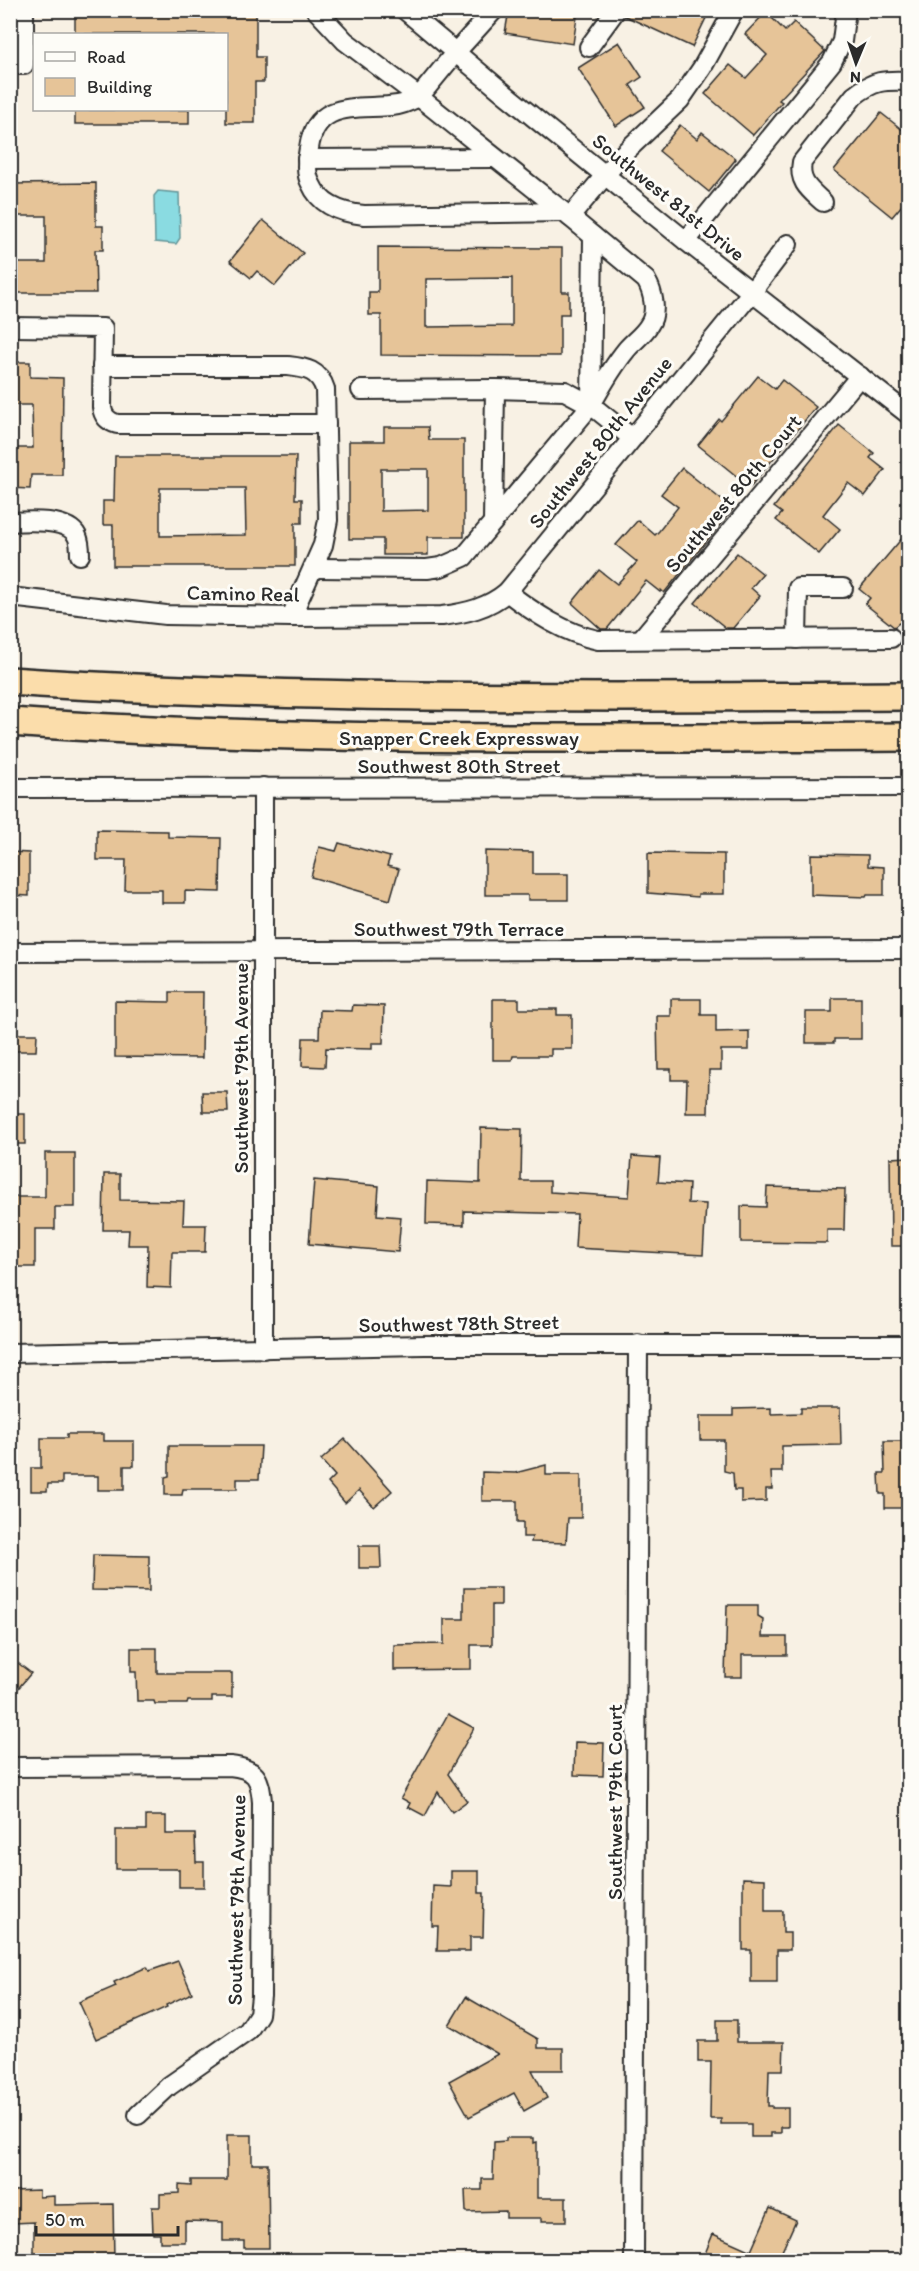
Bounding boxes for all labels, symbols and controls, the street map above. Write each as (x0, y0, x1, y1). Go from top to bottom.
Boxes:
legend (33, 33, 228, 111)
north arrow (826, 33, 886, 93)
text: Road (87, 46, 126, 68)
text: N (850, 68, 861, 87)
text: Building (87, 76, 153, 98)
street label: Southwest 81st Drive (588, 128, 750, 266)
street label: Southwest 80th Avenue (523, 351, 677, 533)
street label: Southwest 80th Court (660, 409, 807, 577)
street label: Camino Real (186, 580, 300, 606)
street label: Snapper Creek Expressway (339, 725, 579, 750)
street label: Southwest 80th Street (357, 753, 561, 778)
street label: Southwest 79th Terrace (354, 916, 564, 941)
street label: Southwest 79th Avenue (228, 963, 253, 1174)
street label: Southwest 78th Street (358, 1309, 560, 1337)
street label: Southwest 79th Court (602, 1704, 627, 1900)
street label: Southwest 79th Avenue (222, 1794, 250, 2006)
scale bar (36, 2199, 178, 2237)
text: 50 m (45, 2209, 85, 2231)

